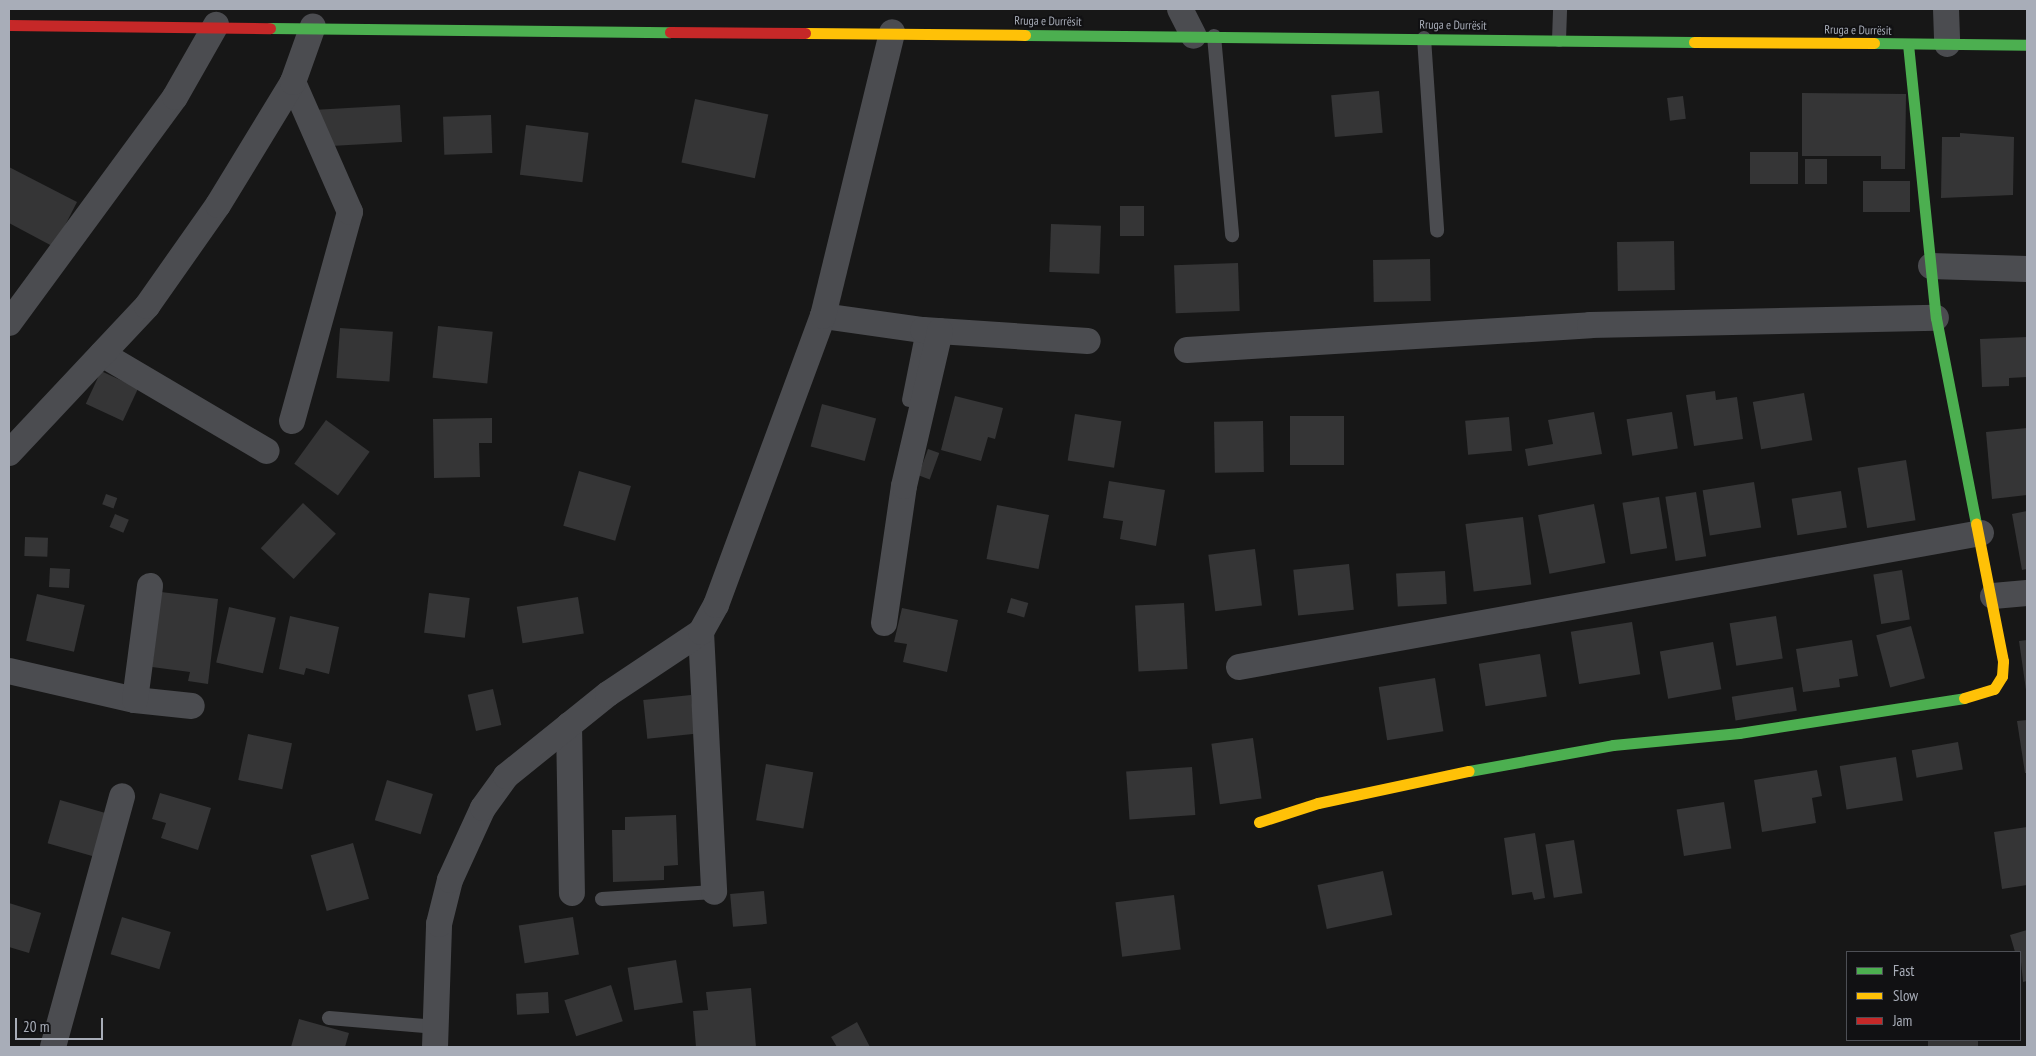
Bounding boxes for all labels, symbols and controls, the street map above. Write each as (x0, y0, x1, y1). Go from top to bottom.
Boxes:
street label: Rruga e Durrësit (1014, 13, 1082, 29)
street label: Rruga e Durrësit (1419, 17, 1487, 33)
street label: Rruga e Durrësit (1824, 22, 1892, 38)
legend (1846, 951, 2021, 1041)
text: Fast (1893, 961, 1914, 980)
text: Slow (1893, 986, 1918, 1005)
scale bar (18, 1008, 105, 1040)
text: Jam (1893, 1011, 1912, 1030)
text: 20 m (23, 1017, 49, 1036)

